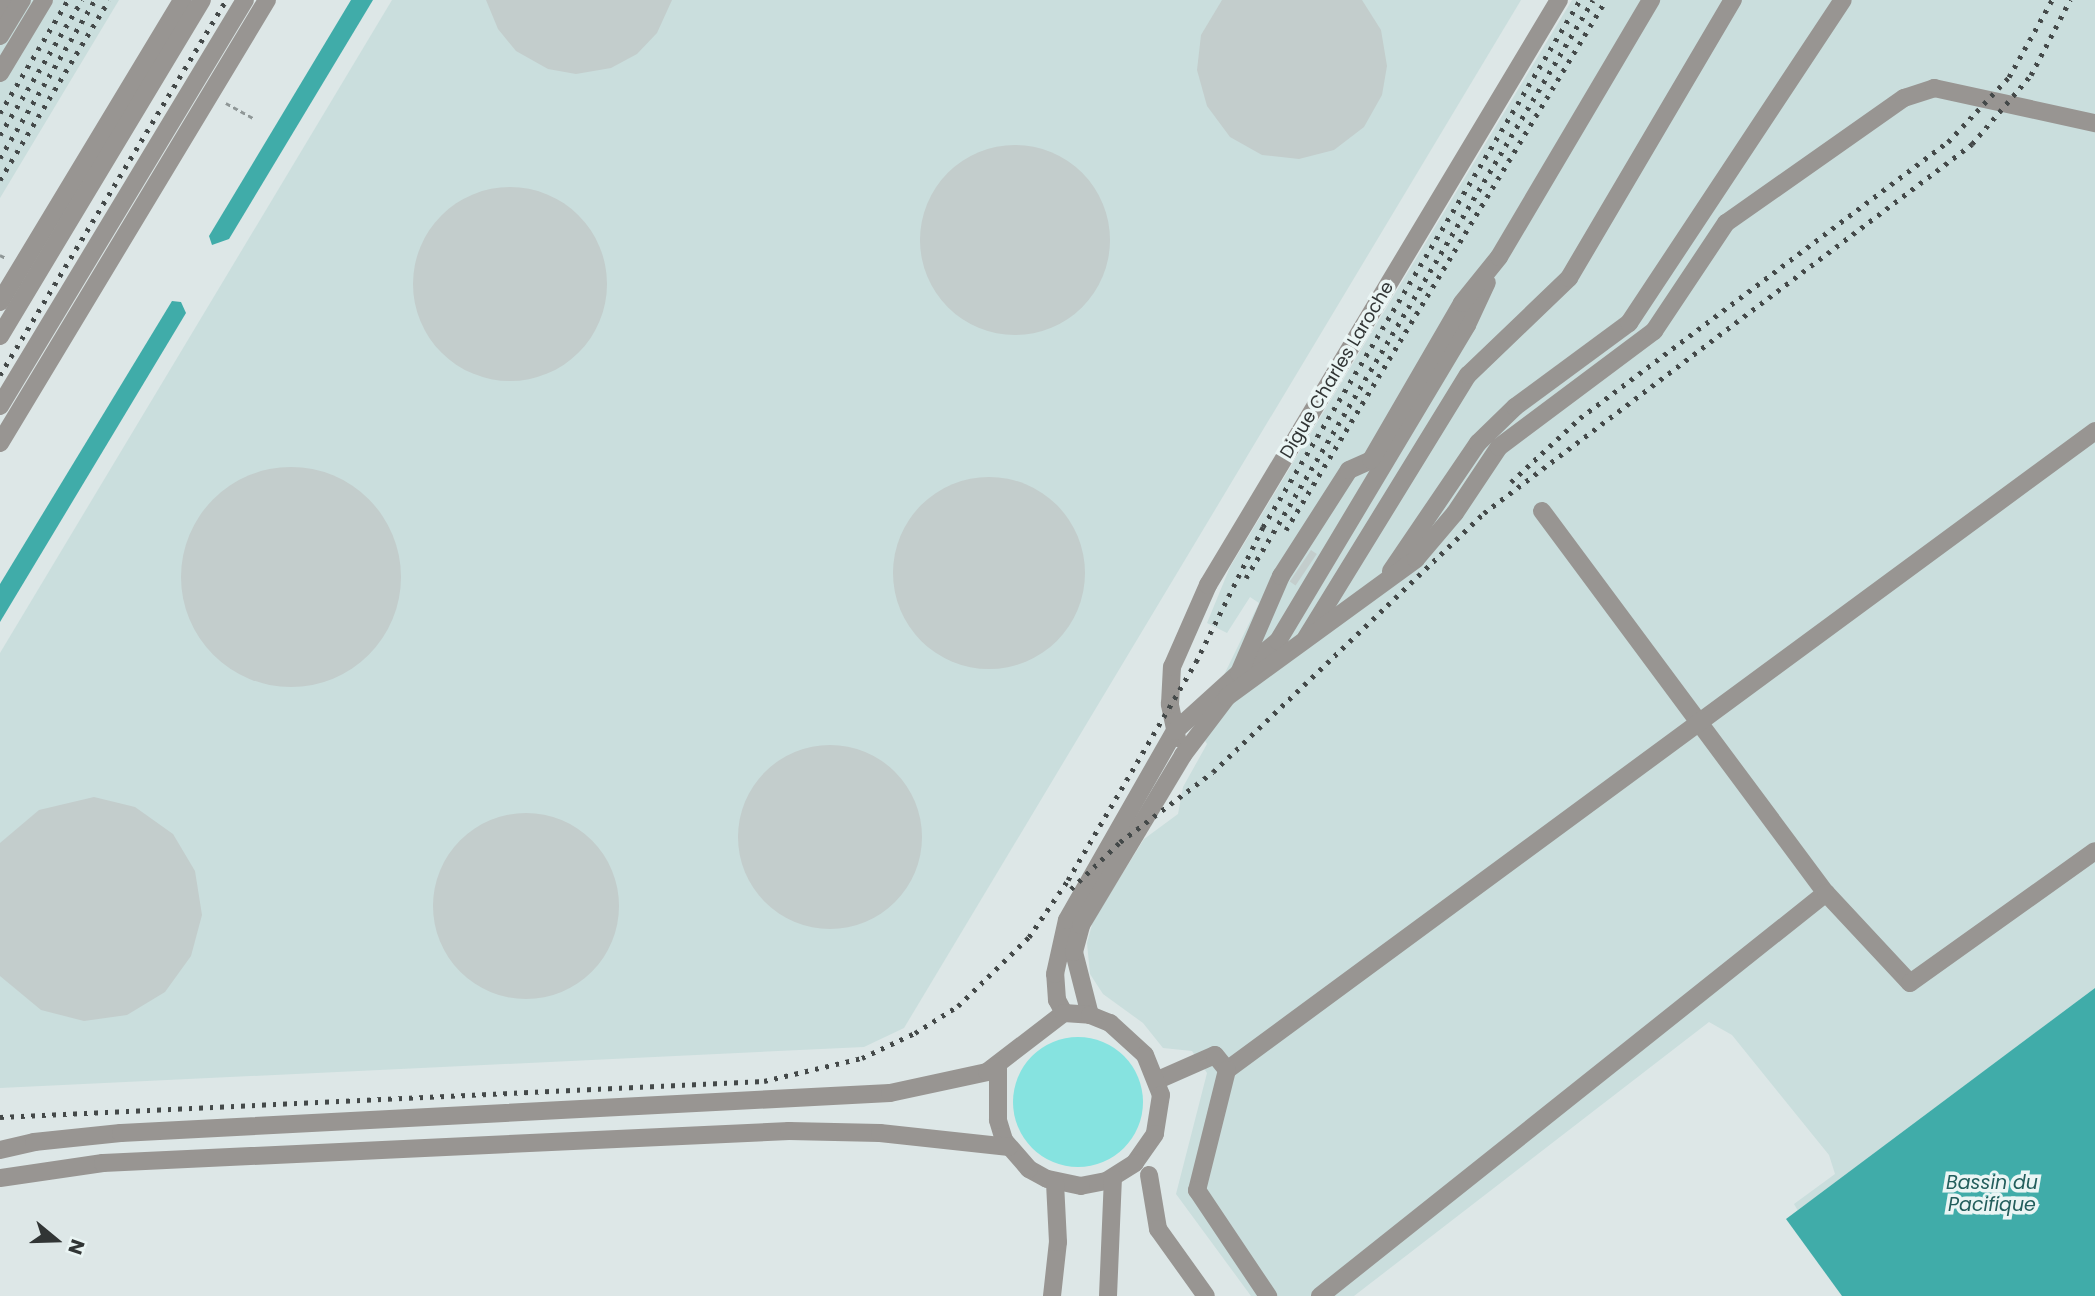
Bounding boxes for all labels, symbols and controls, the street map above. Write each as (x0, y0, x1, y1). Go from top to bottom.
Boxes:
street label: Digue Charles Laroche (1276, 278, 1398, 462)
water label: Bassin du Pacifique (1946, 1172, 2038, 1216)
north arrow (21, 1205, 91, 1275)
text: N (61, 1236, 91, 1258)

